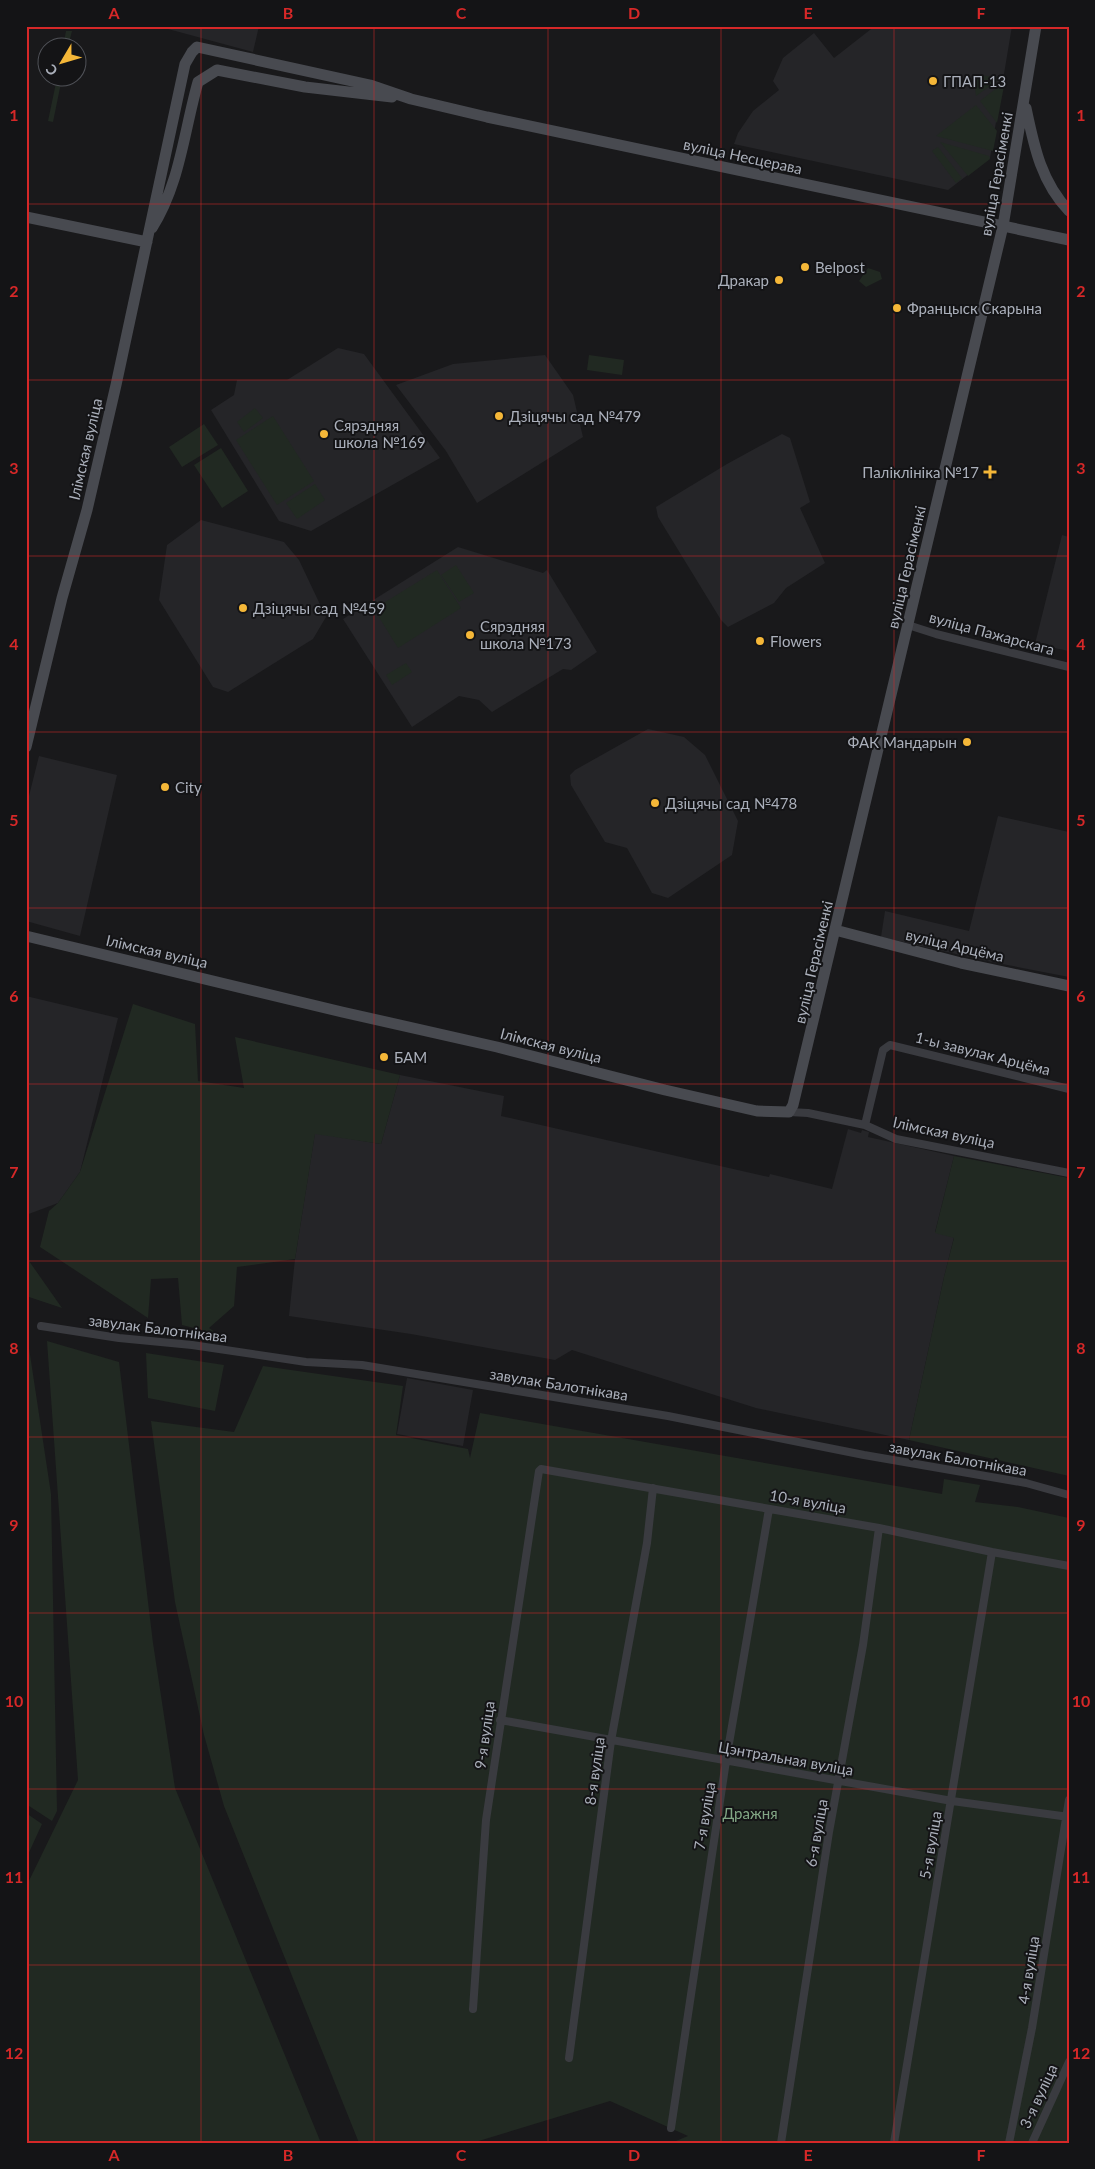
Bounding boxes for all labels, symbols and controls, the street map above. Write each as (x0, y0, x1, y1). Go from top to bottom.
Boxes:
text: A (107, 3, 120, 22)
text: B (283, 3, 293, 22)
text: C (456, 3, 467, 22)
text: D (628, 3, 640, 22)
text: E (803, 3, 813, 22)
text: F (976, 3, 986, 22)
north arrow (38, 38, 88, 88)
text: С (41, 61, 61, 79)
place label: ГПАП-13 (943, 72, 1006, 90)
marker: ГПАП-13 (927, 75, 939, 87)
text: 1 (9, 105, 19, 124)
text: 1 (1076, 105, 1086, 124)
street label: вуліца Герасіменкі (976, 111, 1016, 237)
street label: вуліца Несцерава (682, 135, 804, 177)
place label: Belpost (815, 258, 865, 276)
marker: Belpost (799, 261, 811, 273)
place label: Дракар (718, 271, 769, 289)
marker: Дракар (773, 274, 785, 286)
text: 2 (9, 281, 19, 300)
text: 2 (1076, 281, 1086, 300)
place label: Францыск Скарына (907, 299, 1042, 317)
marker: Францыск Скарына (891, 302, 903, 314)
street label: Ілімская вуліца (65, 396, 105, 502)
place label: Дзіцячы сад №479 (509, 407, 641, 425)
marker: Дзіцячы сад №479 (493, 410, 505, 422)
place label: Сярэдняя школа №169 (334, 416, 426, 451)
marker: Сярэдняя школа №169 (318, 428, 330, 440)
text: 3 (9, 458, 19, 477)
text: 3 (1076, 458, 1086, 477)
place label: Паліклініка №17 (862, 463, 979, 481)
marker: Паліклініка №17 (983, 465, 997, 479)
street label: вуліца Герасіменкі (883, 504, 929, 630)
place label: Дзіцячы сад №459 (253, 599, 385, 617)
marker: Дзіцячы сад №459 (237, 602, 249, 614)
street label: вуліца Пажарскага (927, 608, 1057, 658)
place label: Сярэдняя школа №173 (480, 617, 572, 652)
marker: Сярэдняя школа №173 (464, 629, 476, 641)
place label: Flowers (770, 632, 822, 650)
text: 4 (9, 634, 19, 653)
text: 4 (1076, 634, 1086, 653)
marker: Flowers (754, 635, 766, 647)
place label: ФАК Мандарын (848, 733, 957, 751)
marker: ФАК Мандарын (961, 736, 973, 748)
place label: City (175, 778, 202, 796)
marker: City (159, 781, 171, 793)
place label: Дзіцячы сад №478 (665, 794, 797, 812)
marker: Дзіцячы сад №478 (649, 797, 661, 809)
text: 5 (9, 810, 19, 829)
text: 5 (1076, 810, 1086, 829)
street label: вуліца Герасіменкі (790, 899, 836, 1025)
street label: вуліца Арцёма (904, 925, 1006, 965)
street label: Ілімская вуліца (104, 931, 210, 971)
text: 6 (9, 986, 19, 1005)
text: 6 (1076, 986, 1086, 1005)
street label: Ілімская вуліца (498, 1024, 604, 1066)
street label: 1-ы завулак Арцёма (914, 1027, 1052, 1079)
place label: БАМ (394, 1048, 427, 1066)
marker: БАМ (378, 1051, 390, 1063)
street label: Ілімская вуліца (891, 1112, 997, 1152)
text: 7 (9, 1162, 19, 1181)
text: 7 (1076, 1162, 1086, 1181)
street label: завулак Балотнікава (88, 1311, 228, 1345)
text: 8 (9, 1338, 19, 1357)
text: 8 (1076, 1338, 1086, 1357)
street label: завулак Балотнікава (489, 1364, 629, 1404)
street label: завулак Балотнікава (888, 1437, 1028, 1479)
street label: 10-я вуліца (768, 1485, 848, 1517)
text: 9 (9, 1515, 19, 1534)
text: 9 (1076, 1515, 1086, 1534)
text: 10 (5, 1691, 23, 1710)
text: 10 (1072, 1691, 1090, 1710)
street label: 9-я вуліца (470, 1700, 498, 1770)
street label: 8-я вуліца (580, 1736, 608, 1806)
street label: Цэнтральная вуліца (717, 1737, 855, 1779)
street label: 7-я вуліца (690, 1781, 718, 1851)
street label: 6-я вуліца (801, 1798, 831, 1868)
park label: Дражня (722, 1804, 778, 1822)
street label: 5-я вуліца (915, 1810, 945, 1880)
text: 11 (5, 1867, 23, 1886)
text: 11 (1072, 1867, 1090, 1886)
street label: 4-я вуліца (1014, 1935, 1042, 2005)
text: 12 (5, 2043, 23, 2062)
text: 12 (1072, 2043, 1090, 2062)
street label: 3-я вуліца (1015, 2061, 1061, 2131)
text: A (107, 2145, 120, 2164)
text: B (283, 2145, 293, 2164)
text: C (456, 2145, 467, 2164)
text: D (628, 2145, 640, 2164)
text: E (803, 2145, 813, 2164)
text: F (976, 2145, 986, 2164)

